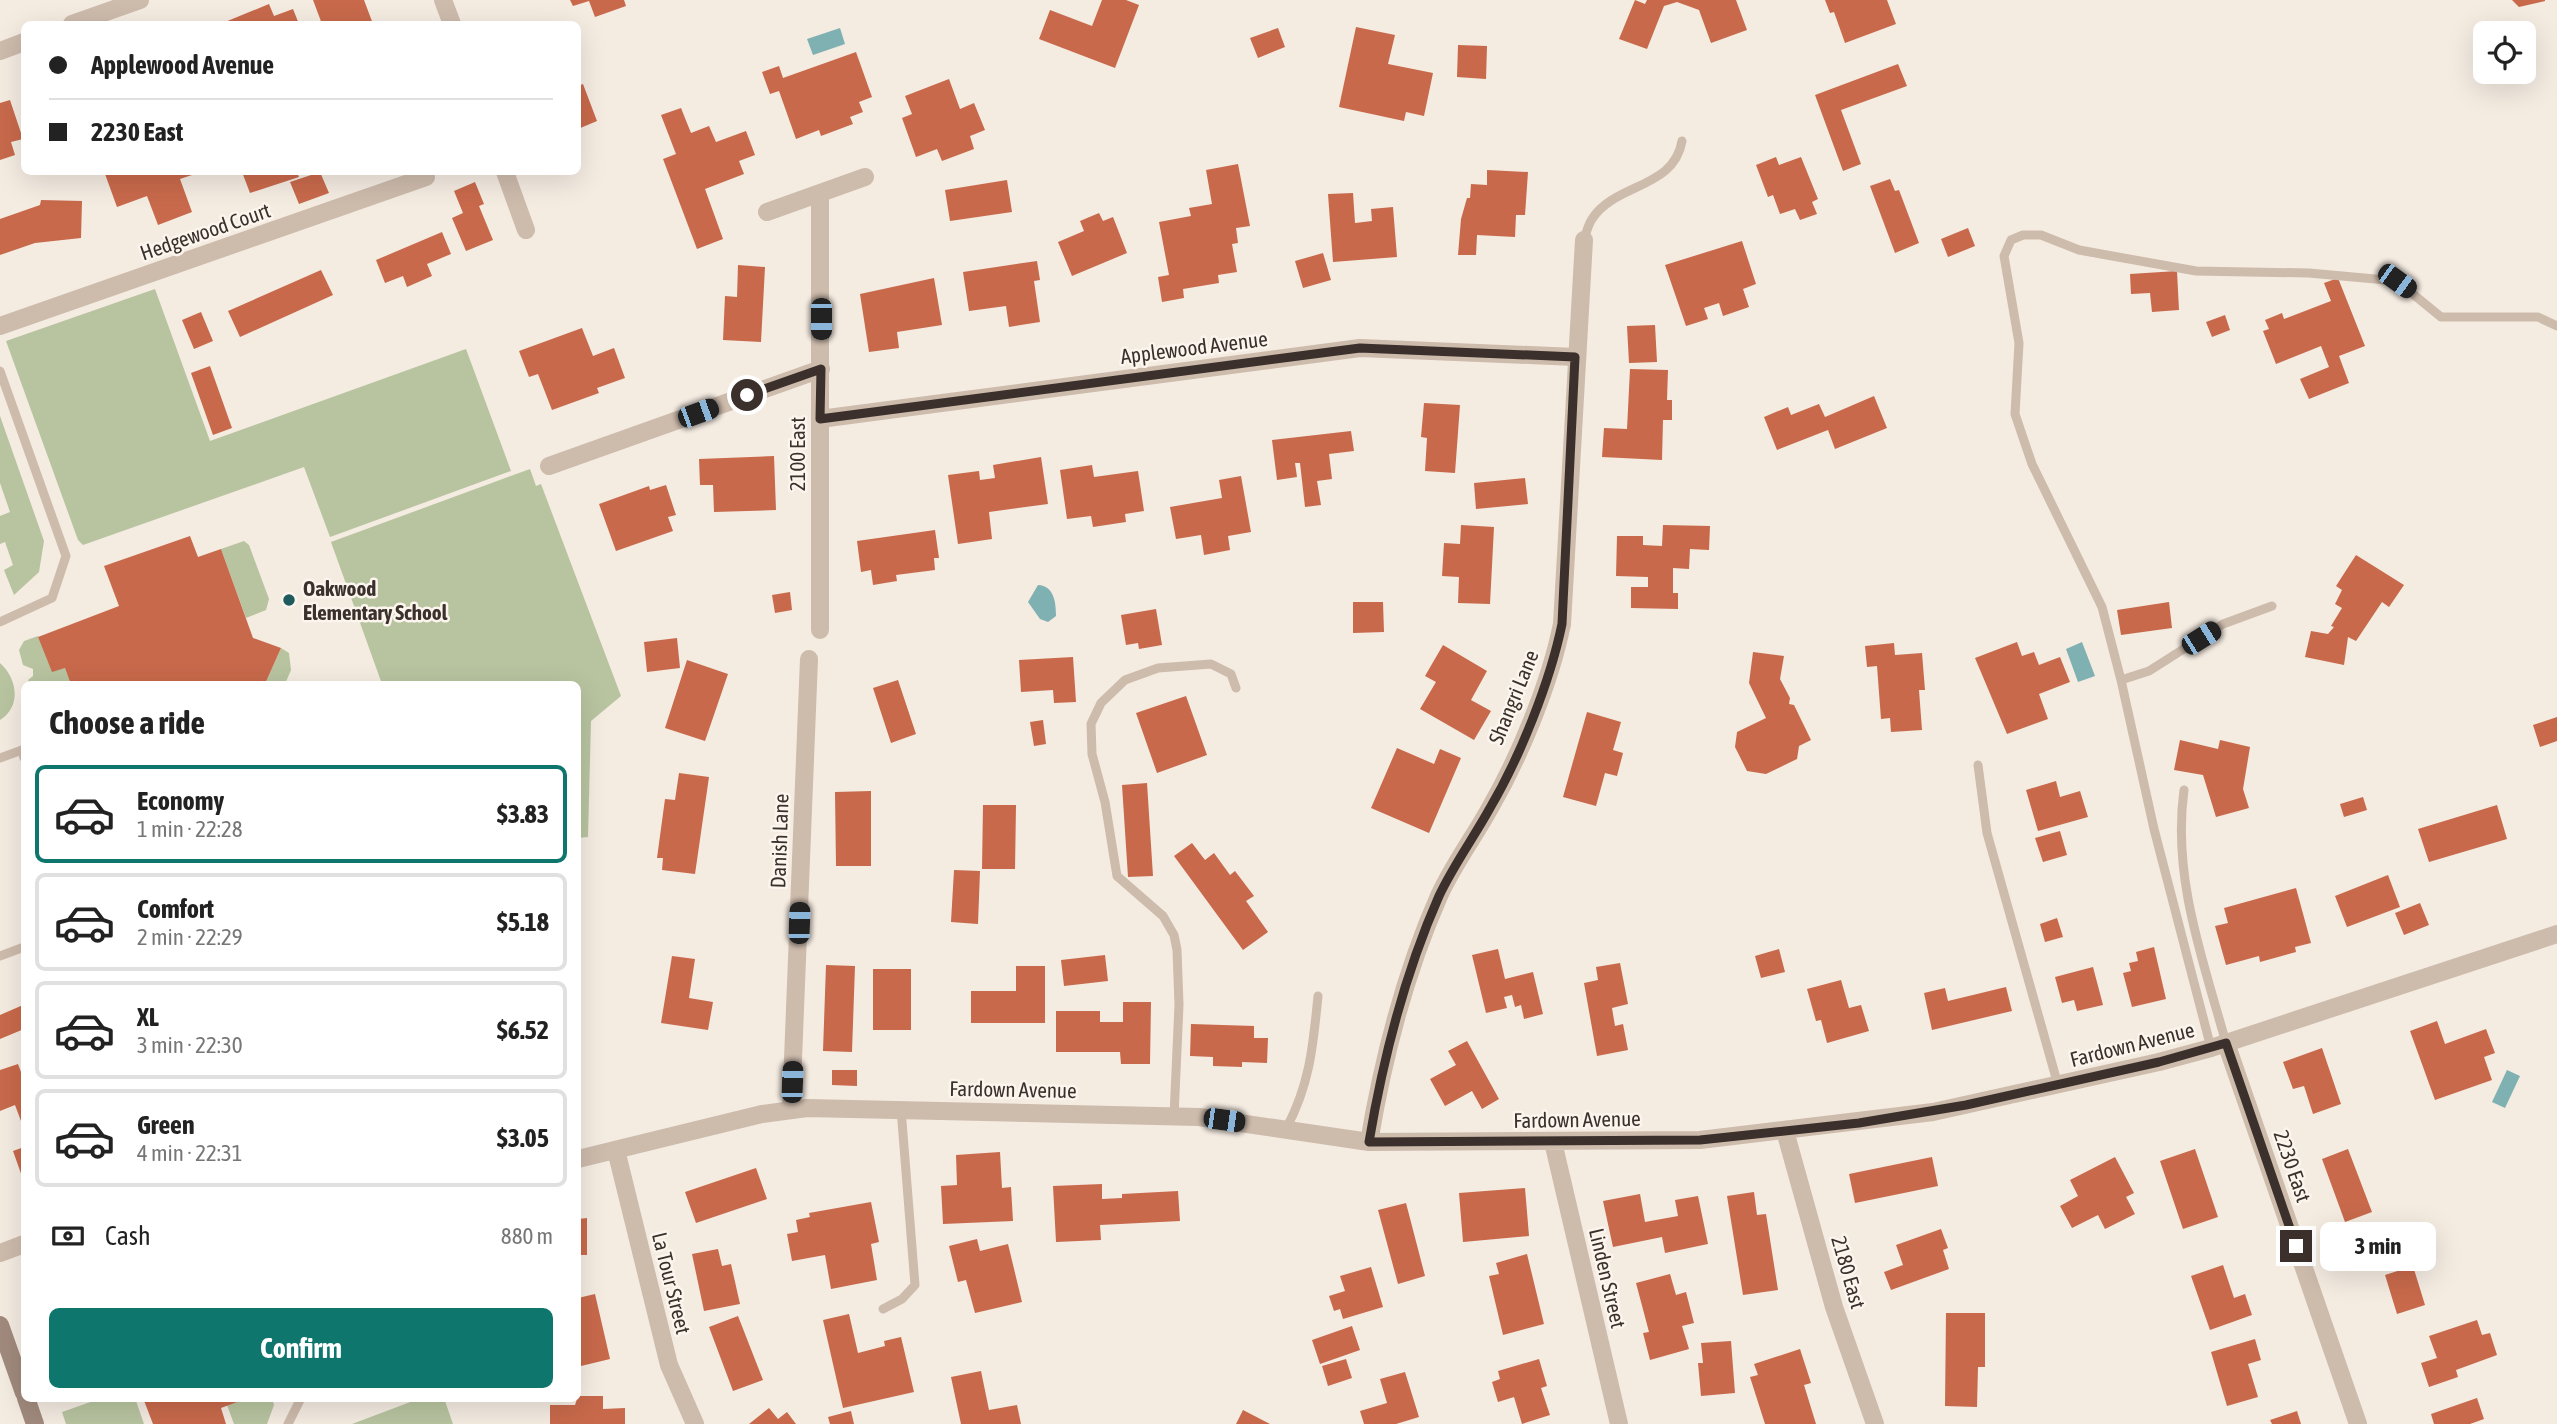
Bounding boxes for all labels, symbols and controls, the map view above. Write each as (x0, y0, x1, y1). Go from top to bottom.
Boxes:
map controls (2473, 21, 2536, 84)
button: locate (2473, 21, 2536, 84)
text: Applewood Avenue (91, 50, 274, 80)
text: 2230 East (91, 117, 183, 147)
street label: Hedgewood Court (137, 198, 273, 264)
car (2374, 260, 2421, 302)
car (811, 298, 832, 340)
street label: Applewood Avenue (1119, 326, 1269, 368)
route start (731, 379, 763, 411)
car (675, 396, 722, 430)
street label: 2100 East (785, 417, 809, 491)
place label: Oakwood Elementary School (303, 576, 448, 624)
marker: Oakwood Elementary School (281, 592, 297, 608)
car (2178, 618, 2225, 658)
street label: Shangri Lane (1483, 646, 1543, 748)
text: Choose a ride (49, 704, 205, 741)
icon: car (53, 783, 116, 846)
text: Economy (137, 786, 224, 816)
street label: Danish Lane (765, 793, 793, 889)
text: $3.83 (497, 799, 549, 829)
text: 1 min · 22:28 (137, 816, 243, 842)
icon: car (53, 891, 116, 954)
text: Comfort (137, 894, 214, 924)
car (788, 902, 811, 944)
text: $5.18 (497, 907, 549, 937)
text: 2 min · 22:29 (137, 924, 243, 950)
icon: car (53, 999, 116, 1062)
text: XL (137, 1002, 159, 1032)
text: $6.52 (497, 1015, 549, 1045)
street label: Fardown Avenue (2067, 1017, 2197, 1071)
text: 3 min · 22:30 (137, 1032, 243, 1058)
car (781, 1061, 804, 1103)
street label: Fardown Avenue (949, 1076, 1077, 1102)
street label: Fardown Avenue (1513, 1106, 1641, 1132)
icon: car (53, 1107, 116, 1170)
car (1202, 1107, 1247, 1133)
text: Green (137, 1110, 195, 1140)
text: $3.05 (497, 1123, 549, 1153)
street label: 2230 East (2270, 1127, 2316, 1205)
text: 4 min · 22:31 (137, 1140, 243, 1166)
icon: cash (49, 1217, 87, 1255)
text: Cash (105, 1221, 151, 1251)
callout: 3 min (2320, 1222, 2436, 1270)
text: 880 m (501, 1223, 553, 1249)
street label: Linden Street (1585, 1226, 1631, 1330)
street label: La Tour Street (648, 1230, 696, 1336)
route end (2280, 1230, 2312, 1262)
street label: 2180 East (1827, 1233, 1871, 1311)
text: 3 min (2355, 1233, 2401, 1259)
button: Confirm (49, 1308, 553, 1388)

